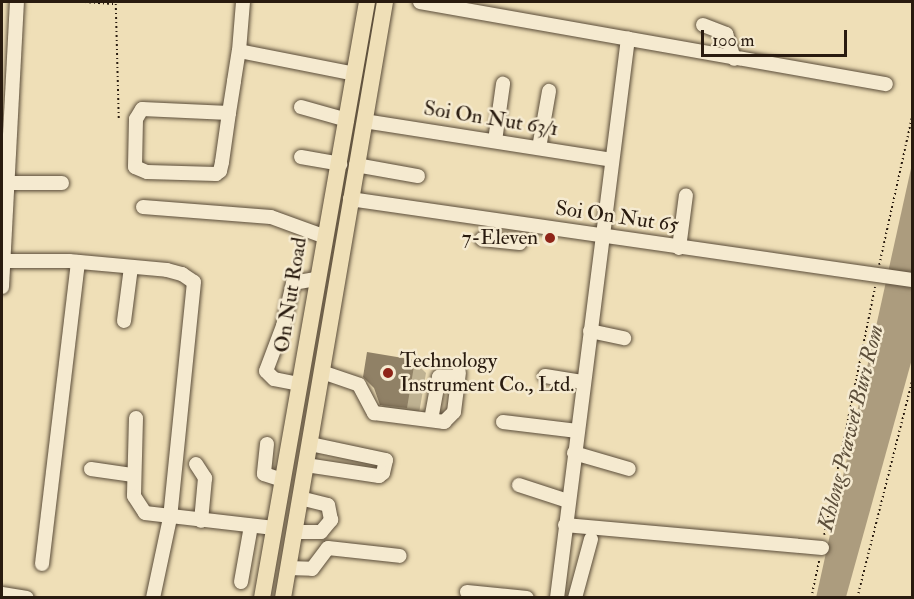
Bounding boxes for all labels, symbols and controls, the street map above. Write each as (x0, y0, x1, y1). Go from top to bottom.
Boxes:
scale bar (704, 18, 850, 56)
text: 100 m (712, 29, 755, 52)
street label: Soi On Nut 63/1 (422, 96, 560, 142)
street label: Soi On Nut 65 (554, 196, 680, 238)
place label: 7-Eleven (462, 225, 538, 251)
marker: 7-Eleven (543, 231, 557, 245)
street label: On Nut Road (269, 235, 313, 355)
water label: Khlong Prawet Buri Rom (813, 322, 889, 534)
place label: Technology Instrument Co., Ltd. (400, 348, 574, 398)
marker: Technology Instrument Co., Ltd. (381, 366, 395, 380)

